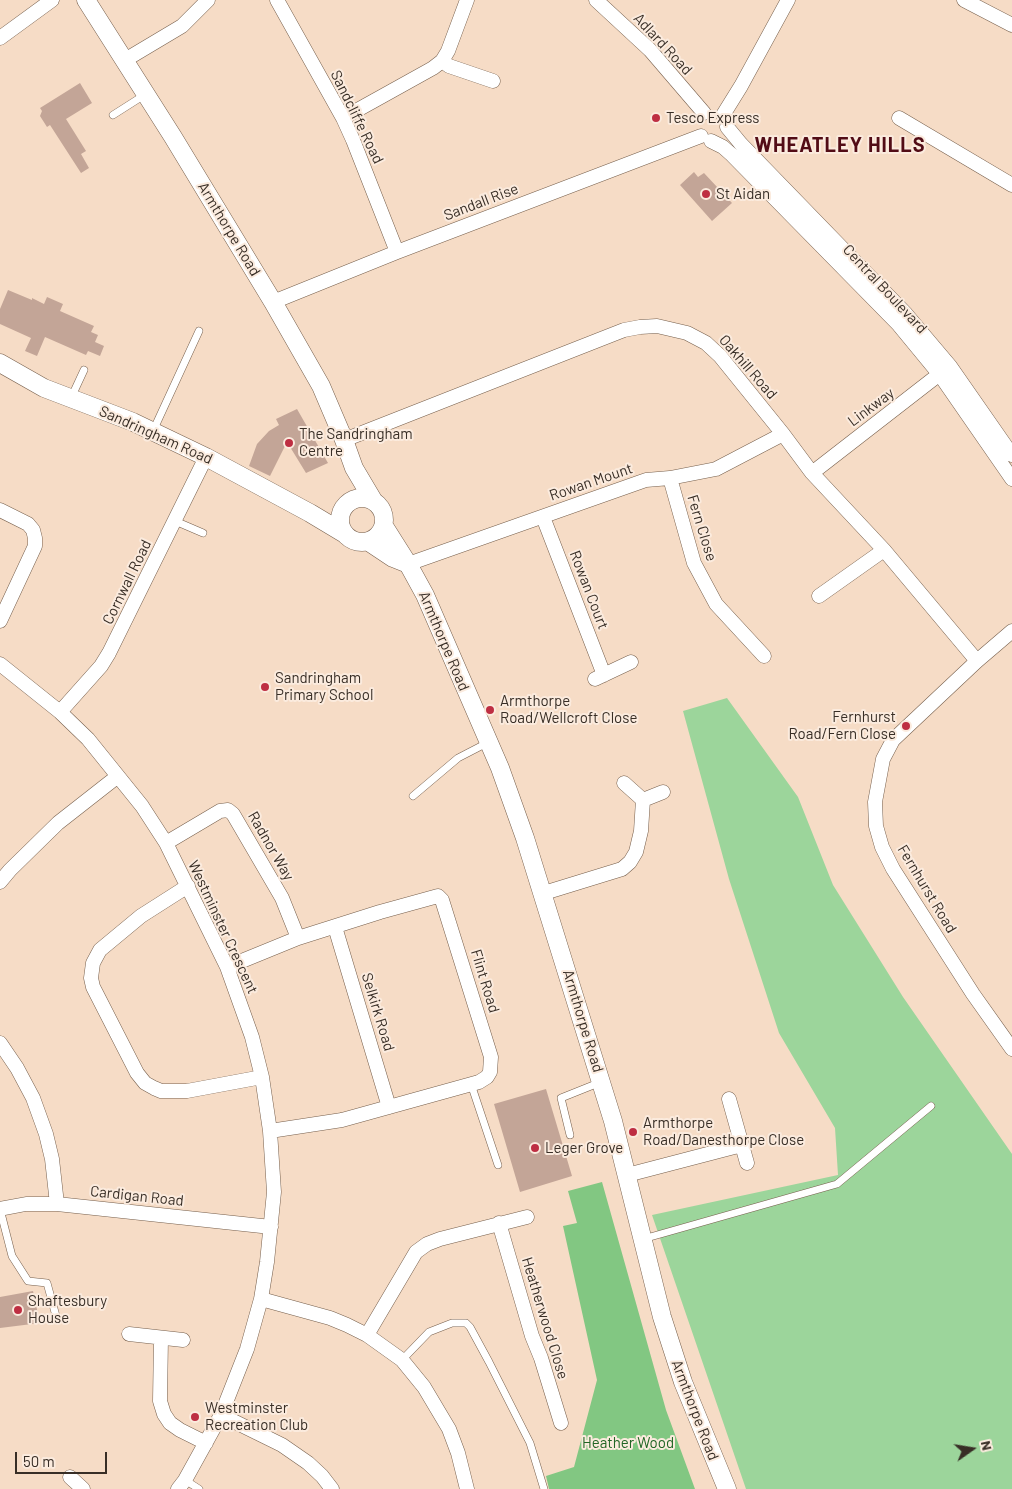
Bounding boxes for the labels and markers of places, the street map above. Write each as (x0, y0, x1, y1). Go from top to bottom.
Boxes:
place label: Tesco Express (666, 109, 759, 127)
marker: Tesco Express (650, 112, 662, 124)
place label: St Aidan (716, 185, 770, 203)
marker: St Aidan (700, 188, 712, 200)
place label: The Sandringham Centre (299, 425, 413, 460)
marker: The Sandringham Centre (283, 437, 295, 449)
place label: Sandringham Primary School (275, 669, 373, 704)
marker: Sandringham Primary School (259, 681, 271, 693)
place label: Armthorpe Road/Wellcroft Close (500, 692, 638, 727)
marker: Armthorpe Road/Wellcroft Close (484, 704, 496, 716)
place label: Fernhurst Road/Fern Close (788, 708, 896, 743)
marker: Fernhurst Road/Fern Close (900, 720, 912, 732)
place label: Armthorpe Road/Danesthorpe Close (643, 1114, 804, 1149)
marker: Armthorpe Road/Danesthorpe Close (627, 1126, 639, 1138)
place label: Leger Grove (545, 1139, 623, 1157)
marker: Leger Grove (529, 1142, 541, 1154)
place label: Shaftesbury House (28, 1292, 107, 1327)
marker: Shaftesbury House (12, 1304, 24, 1316)
place label: Westminster Recreation Club (205, 1399, 308, 1434)
marker: Westminster Recreation Club (189, 1411, 201, 1423)

